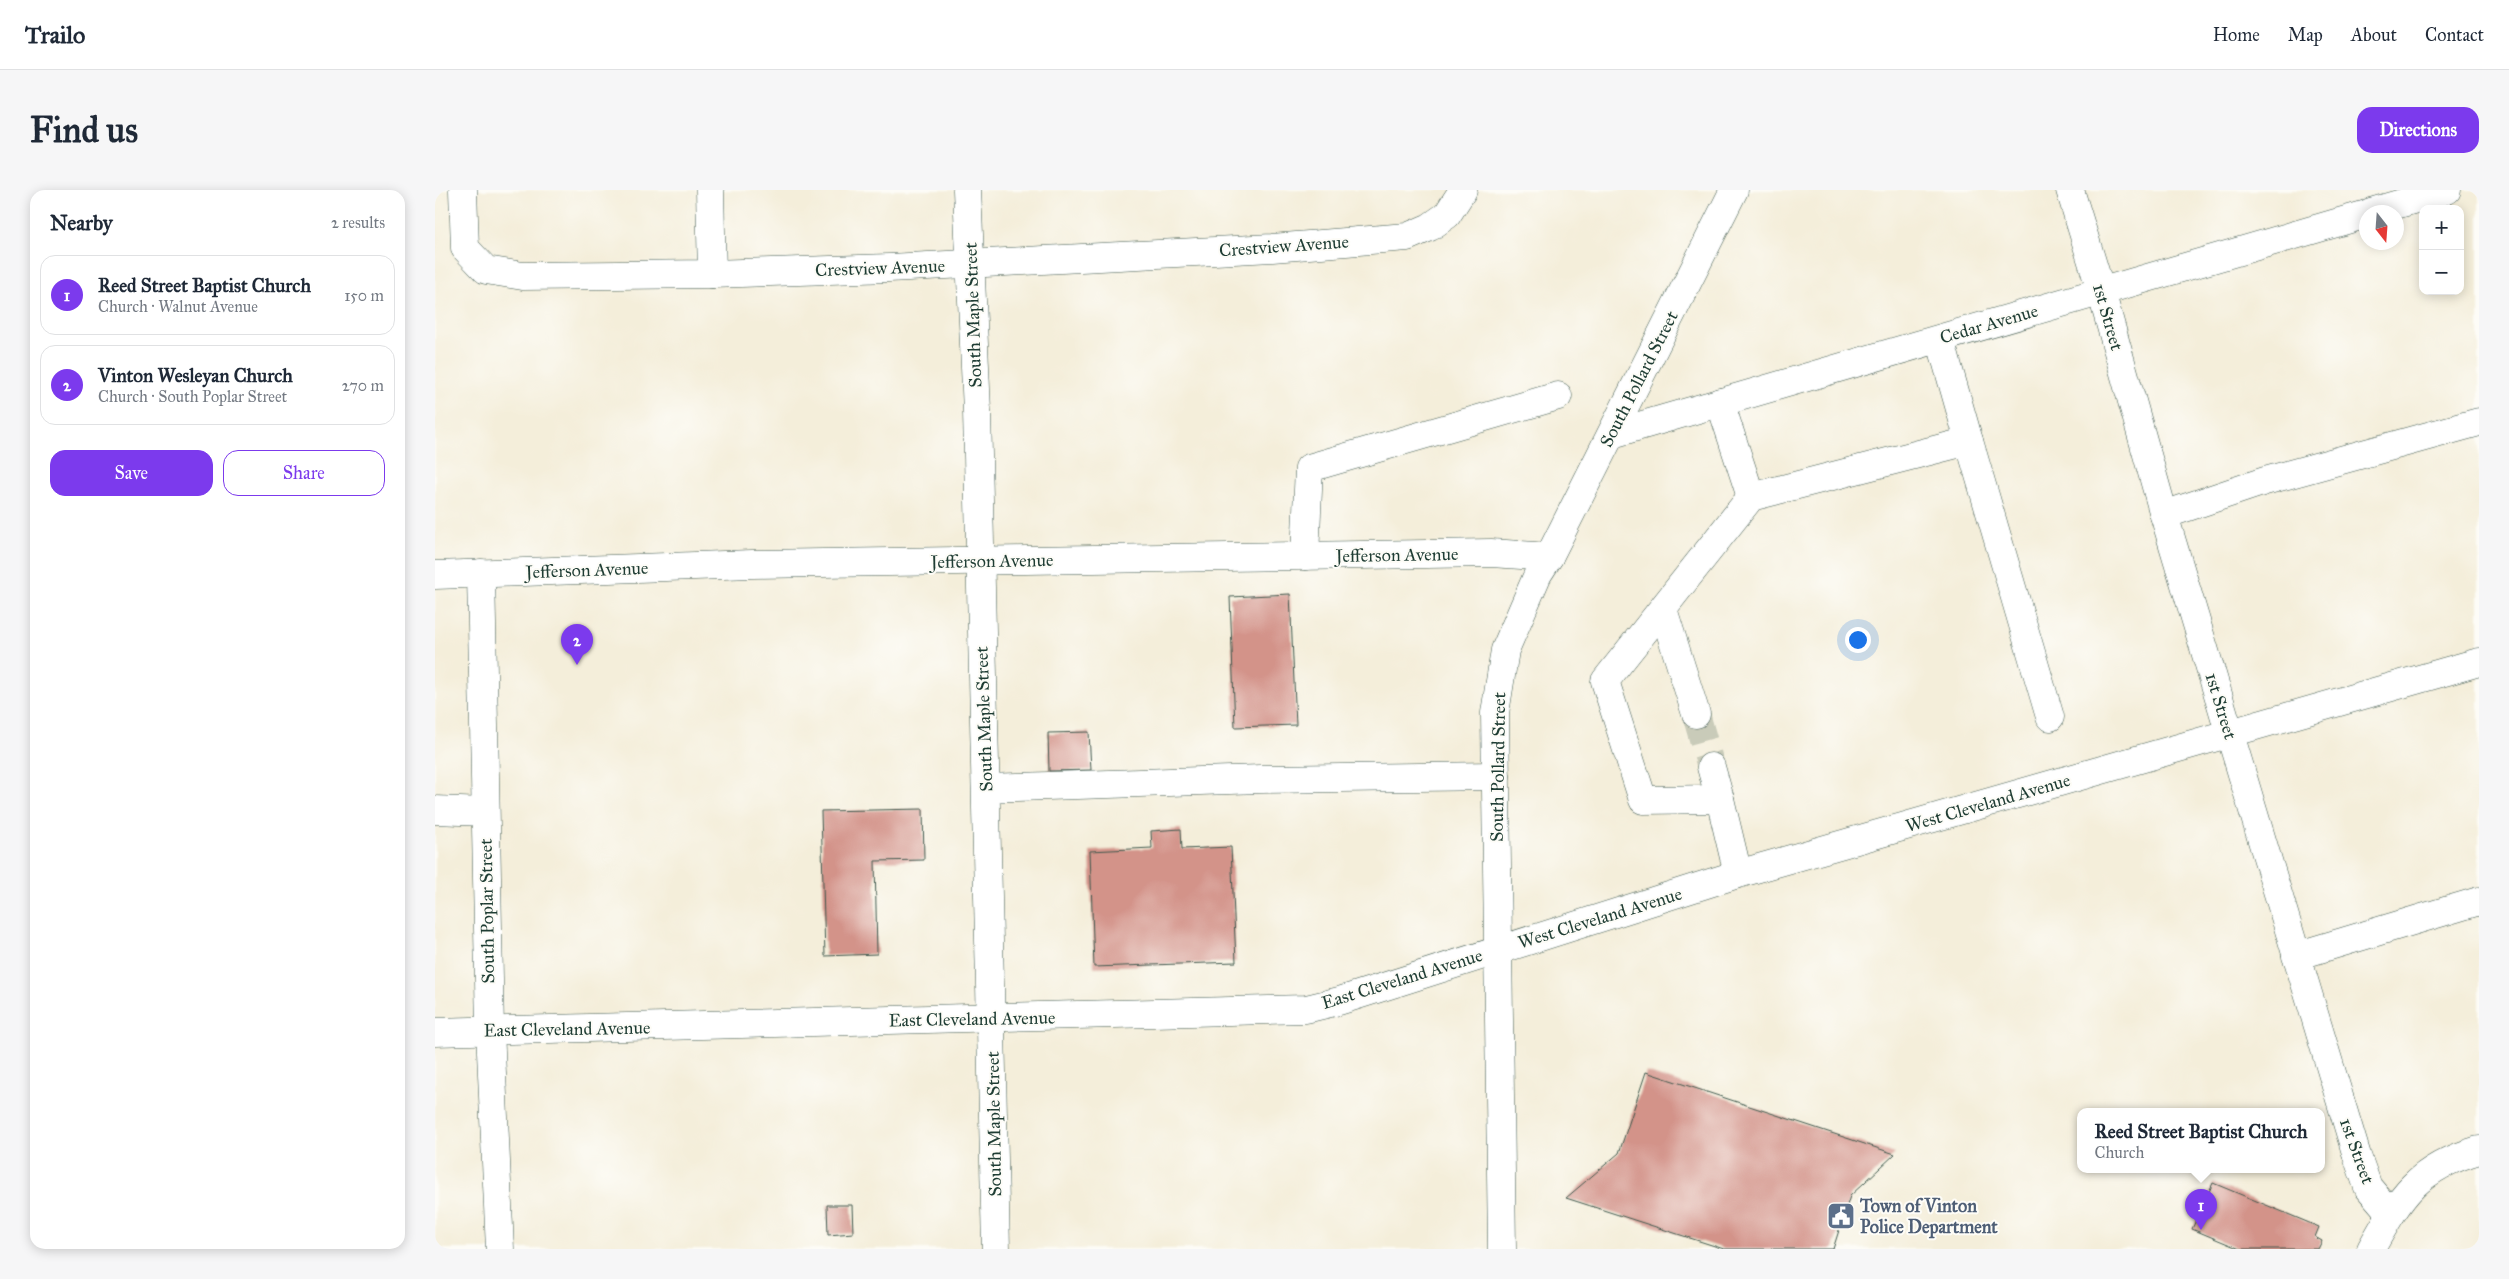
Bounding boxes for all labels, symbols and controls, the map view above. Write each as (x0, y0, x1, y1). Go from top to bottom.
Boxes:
text: Trailo (25, 20, 85, 50)
text: Home (2213, 24, 2260, 46)
text: Map (2288, 24, 2323, 46)
text: About (2351, 24, 2397, 46)
text: Contact (2425, 24, 2484, 46)
button: Directions (2357, 107, 2479, 153)
text: Find us (30, 109, 138, 152)
north arrow (2359, 205, 2404, 250)
map controls (2419, 205, 2464, 295)
button: + (2419, 205, 2464, 250)
text: Nearby (50, 210, 113, 236)
text: 2 results (331, 213, 385, 232)
street label: Crestview Avenue (1218, 230, 1350, 262)
street label: South Maple Street (959, 241, 987, 388)
button: − (2419, 250, 2464, 295)
street label: Crestview Avenue (815, 255, 945, 281)
text: Reed Street Baptist Church (98, 274, 311, 297)
street label: 1st Street (2088, 281, 2128, 354)
text: 1 (64, 286, 70, 305)
text: 150 m (344, 286, 384, 305)
text: Church · Walnut Avenue (98, 297, 258, 316)
street label: Cedar Avenue (1937, 299, 2041, 349)
street label: South Pollard Street (1595, 307, 1683, 451)
text: Vinton Wesleyan Church (98, 364, 293, 387)
text: 2 (63, 376, 71, 395)
text: 270 m (342, 376, 384, 395)
text: Church · South Poplar Street (98, 387, 287, 406)
button: Save (50, 450, 213, 496)
button: Share (223, 450, 385, 496)
street label: Jefferson Avenue (1333, 543, 1459, 568)
street label: Jefferson Avenue (928, 549, 1054, 574)
street label: Jefferson Avenue (523, 557, 649, 584)
pin: 2 (561, 624, 593, 665)
your location (1845, 627, 1871, 653)
street label: South Maple Street (970, 645, 998, 792)
street label: 1st Street (2200, 670, 2242, 743)
street label: South Pollard Street (1486, 691, 1510, 842)
street label: West Cleveland Avenue (1903, 769, 2073, 837)
street label: South Poplar Street (475, 838, 499, 984)
street label: West Cleveland Avenue (1515, 883, 1685, 953)
street label: East Cleveland Avenue (1319, 944, 1485, 1014)
street label: East Cleveland Avenue (888, 1007, 1056, 1031)
street label: East Cleveland Avenue (483, 1017, 651, 1041)
street label: South Maple Street (982, 1051, 1006, 1197)
popup (2077, 1108, 2325, 1173)
street label: 1st Street (2335, 1115, 2379, 1188)
text: Reed Street Baptist Church (2095, 1120, 2307, 1143)
text: Church (2095, 1143, 2144, 1162)
pin: 1 (2185, 1189, 2217, 1230)
place label: Town of Vinton Police Department (1859, 1195, 1998, 1239)
public building icon: Town of Vinton Police Department (1826, 1201, 1856, 1231)

